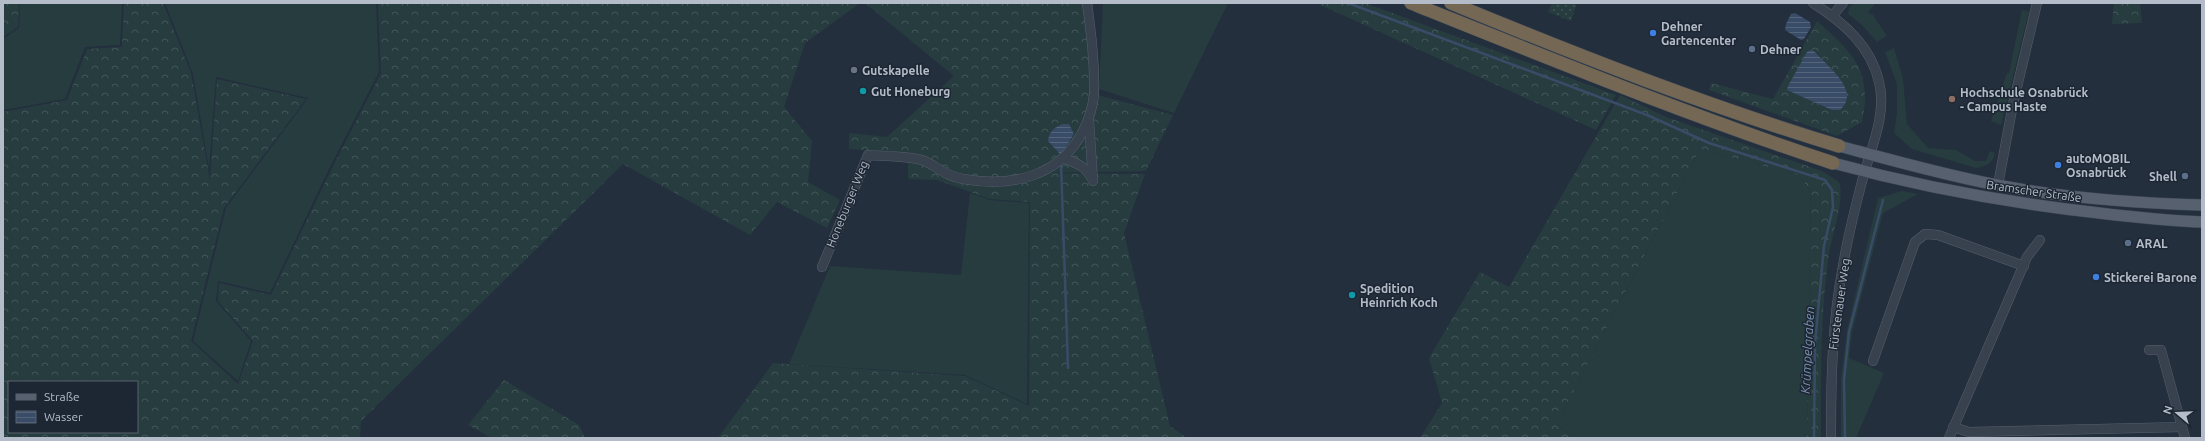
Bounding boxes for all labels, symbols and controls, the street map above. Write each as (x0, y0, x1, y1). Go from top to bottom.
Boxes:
place label: Dehner Gartencenter (1661, 20, 1736, 47)
marker: Dehner Gartencenter (1648, 28, 1658, 38)
place label: Dehner (1760, 43, 1802, 56)
marker: Dehner (1747, 44, 1757, 54)
place label: Gutskapelle (862, 64, 930, 77)
marker: Gutskapelle (849, 65, 859, 75)
place label: Gut Honeburg (871, 85, 950, 98)
marker: Gut Honeburg (858, 86, 868, 96)
place label: Hochschule Osnabrück - Campus Haste (1960, 86, 2089, 113)
marker: Hochschule Osnabrück - Campus Haste (1947, 94, 1957, 104)
place label: autoMOBIL Osnabrück (2066, 152, 2130, 179)
street label: Honeburger Weg (824, 159, 870, 249)
marker: autoMOBIL Osnabrück (2053, 160, 2063, 170)
place label: Shell (2149, 170, 2177, 183)
marker: Shell (2180, 171, 2190, 181)
street label: Bramscher Straße (1986, 178, 2082, 204)
place label: ARAL (2136, 237, 2168, 250)
marker: ARAL (2123, 238, 2133, 248)
street label: Fürstenauer Weg (1826, 257, 1852, 351)
place label: Stickerei Barone (2104, 271, 2197, 284)
marker: Stickerei Barone (2091, 272, 2101, 282)
place label: Spedition Heinrich Koch (1360, 282, 1438, 309)
marker: Spedition Heinrich Koch (1347, 290, 1357, 300)
water label: Krümpelgraben (1798, 306, 1816, 394)
legend (8, 381, 138, 433)
text: Straße (44, 390, 80, 403)
north arrow (2157, 393, 2197, 433)
text: N (2161, 404, 2175, 416)
text: Wasser (44, 410, 83, 423)

